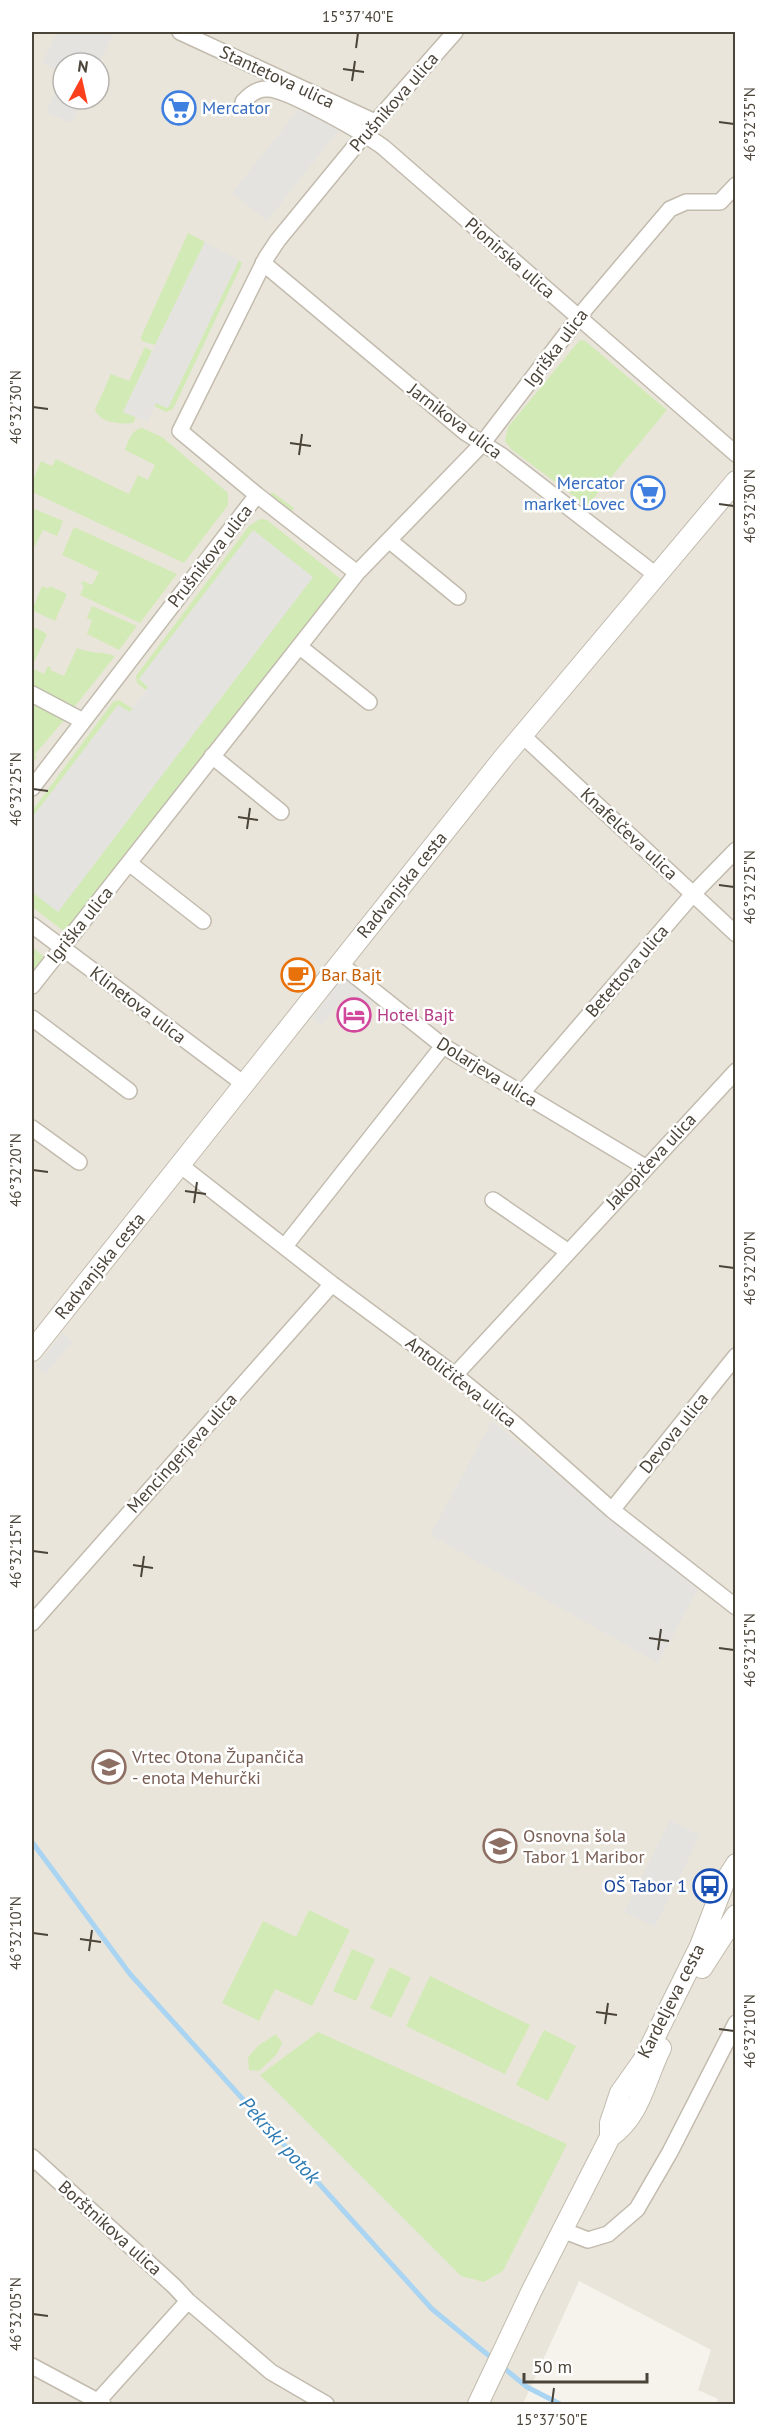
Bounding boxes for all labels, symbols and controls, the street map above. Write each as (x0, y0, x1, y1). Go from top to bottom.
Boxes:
text: 15°37'40"E (322, 7, 394, 26)
street label: Stantetova ulica (216, 40, 338, 113)
street label: Prušnikova ulica (344, 47, 443, 156)
north arrow (51, 51, 111, 111)
text: N (76, 56, 90, 77)
text: 46°32'35"N (740, 87, 759, 161)
supermarket icon: Mercator (161, 90, 197, 126)
place label: Mercator (202, 96, 270, 119)
street label: Pionirska ulica (460, 212, 560, 303)
street label: Igriška ulica (519, 304, 593, 392)
text: 46°32'30"N (6, 370, 25, 444)
street label: Jarnikova ulica (403, 377, 507, 464)
text: 46°32'30"N (740, 469, 759, 543)
place label: Mercator market Lovec (524, 471, 625, 515)
supermarket icon: Mercator market Lovec (630, 475, 666, 511)
street label: Prušnikova ulica (162, 500, 257, 612)
text: 46°32'25"N (6, 752, 25, 826)
street label: Knafelčeva ulica (576, 783, 683, 885)
street label: Radvanjska cesta (352, 827, 452, 943)
text: 46°32'25"N (740, 850, 759, 924)
street label: Igriška ulica (42, 881, 118, 968)
street label: Betettova ulica (580, 920, 673, 1022)
cafe icon: Bar Bajt (280, 957, 316, 993)
street label: Klinetova ulica (86, 961, 191, 1048)
place label: Bar Bajt (321, 963, 382, 986)
hotel icon: Hotel Bajt (336, 997, 372, 1033)
place label: Hotel Bajt (377, 1003, 454, 1026)
street label: Dolarjeva ulica (433, 1031, 542, 1112)
street label: Jakopičeva ulica (600, 1108, 701, 1214)
text: 46°32'20"N (6, 1133, 25, 1207)
street label: Radvanjska cesta (50, 1208, 150, 1324)
text: 46°32'20"N (740, 1231, 759, 1305)
street label: Antoličičeva ulica (401, 1331, 521, 1432)
street label: Devova ulica (634, 1387, 713, 1478)
street label: Mencingerjeva ulica (122, 1388, 242, 1517)
text: 46°32'15"N (6, 1514, 25, 1588)
text: 46°32'15"N (740, 1613, 759, 1687)
place label: Vrtec Otona Župančiča - enota Mehurčki (131, 1745, 304, 1789)
school or university icon: Vrtec Otona Župančiča - enota Mehurčki (91, 1749, 127, 1785)
place label: Osnovna šola Tabor 1 Maribor (523, 1824, 645, 1868)
school or university icon: Osnovna šola Tabor 1 Maribor (482, 1828, 518, 1864)
bus stop icon: OŠ Tabor 1 (692, 1868, 728, 1904)
place label: OŠ Tabor 1 (604, 1874, 687, 1897)
text: 46°32'10"N (6, 1896, 25, 1970)
street label: Kardeljeva cesta (632, 1940, 709, 2062)
text: 46°32'10"N (740, 1994, 759, 2068)
water label: Pekrski potok (234, 2091, 327, 2190)
street label: Borštnikova ulica (54, 2175, 167, 2280)
text: 46°32'05"N (6, 2277, 25, 2351)
scale bar (524, 2346, 647, 2384)
text: 50 m (533, 2355, 572, 2378)
text: 15°37'50"E (516, 2410, 588, 2429)

